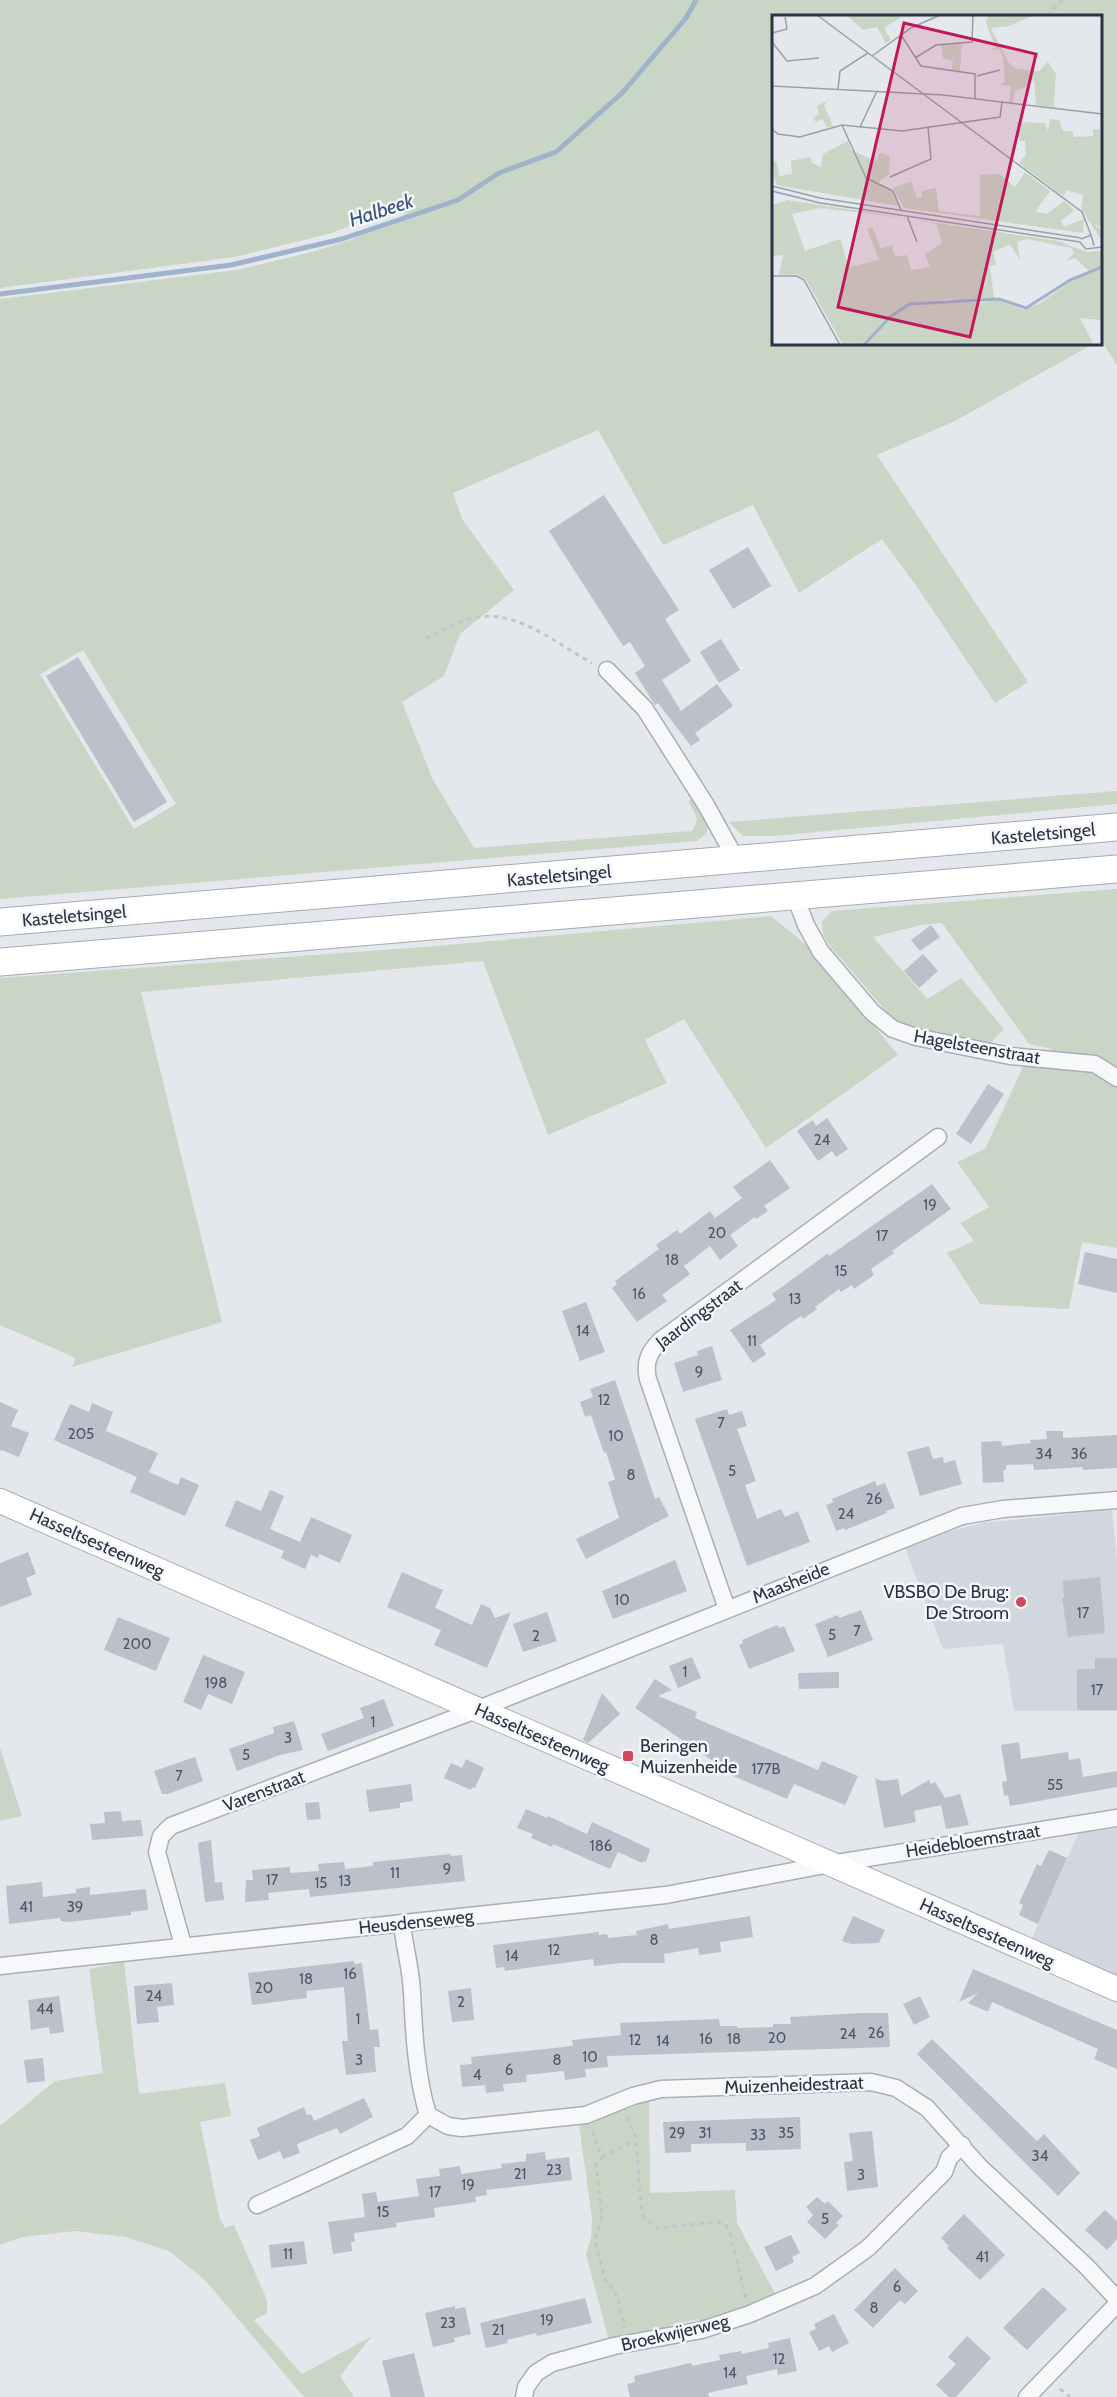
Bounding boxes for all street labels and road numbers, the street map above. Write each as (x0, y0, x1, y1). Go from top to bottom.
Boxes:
street label: Kasteletsingel (990, 818, 1097, 850)
street label: Kasteletsingel (506, 860, 613, 892)
street label: Kasteletsingel (21, 900, 128, 932)
street label: Hagelsteenstraat (912, 1025, 1042, 1069)
street label: Jaardingstraat (651, 1274, 746, 1354)
street label: Hasseltsesteenweg (26, 1503, 169, 1583)
street label: Maasheide (749, 1558, 833, 1608)
street label: Hasseltsesteenweg (471, 1698, 614, 1778)
street label: Varenstraat (220, 1765, 308, 1817)
street label: Heidebloemstraat (904, 1819, 1042, 1863)
street label: Hasseltsesteenweg (916, 1893, 1059, 1973)
street label: Heusdenseweg (357, 1905, 476, 1939)
street label: Muizenheidestraat (724, 2072, 864, 2098)
street label: Broekwijerweg (619, 2310, 732, 2356)

